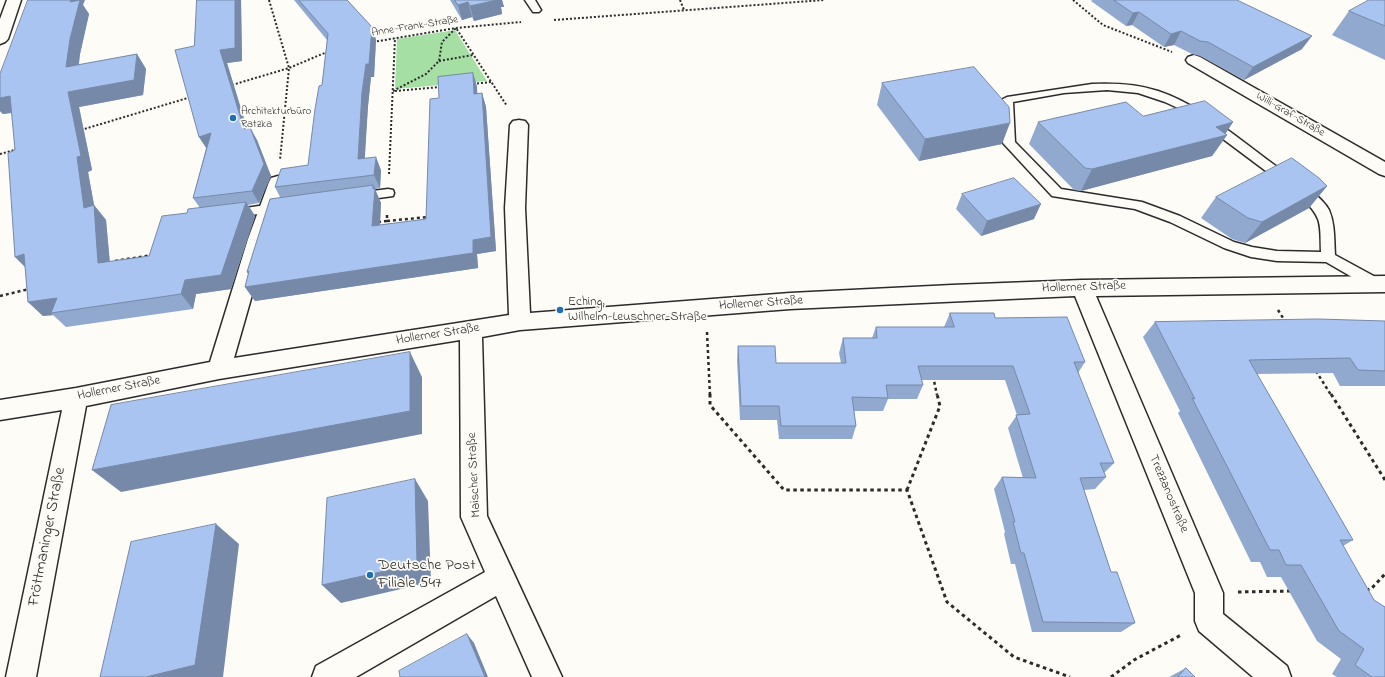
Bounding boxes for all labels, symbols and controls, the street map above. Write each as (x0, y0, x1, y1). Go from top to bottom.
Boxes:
street label: Anne-Frank-Straße (371, 14, 459, 40)
street label: Willi-Graf-Straße (1253, 90, 1327, 140)
place label: Architekturbüro Ratzka (241, 105, 311, 131)
marker: Architekturbüro Ratzka (228, 113, 238, 123)
street label: Hollerner Straße (1042, 279, 1126, 297)
street label: Hollerner Straße (719, 293, 803, 315)
place label: Eching, Wilhelm-Leuschner-Straße (568, 295, 707, 326)
marker: Eching, Wilhelm-Leuschner-Straße (555, 305, 565, 315)
street label: Hollerner Straße (395, 321, 481, 349)
street label: Hollerner Straße (76, 373, 162, 405)
street label: Maischer Straße (465, 432, 485, 518)
street label: Trezzanostraße (1145, 453, 1191, 535)
street label: Fröttmaninger Straße (25, 466, 71, 608)
place label: Deutsche Post Filiale 547 (378, 556, 476, 594)
marker: Deutsche Post Filiale 547 (365, 570, 375, 580)

